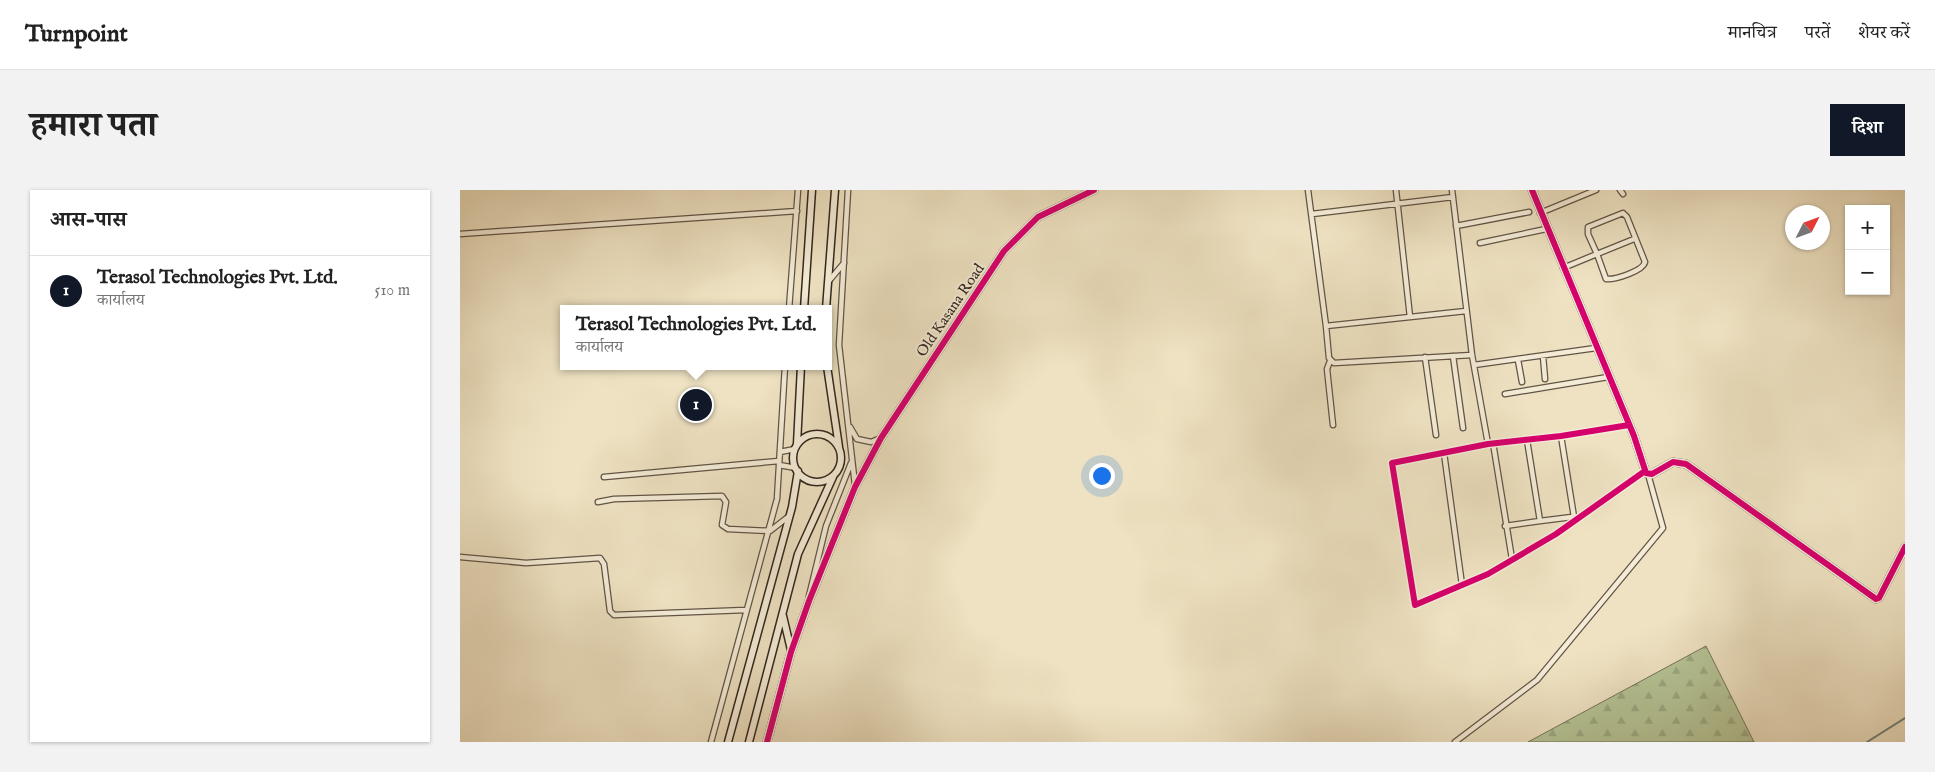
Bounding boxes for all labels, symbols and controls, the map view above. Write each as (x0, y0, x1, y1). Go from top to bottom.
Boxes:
text: Turnpoint (25, 19, 128, 50)
text: मानचित्र (1728, 22, 1777, 45)
text: परतें (1805, 22, 1830, 45)
text: शेयर करें (1858, 22, 1910, 45)
text: हमारा पता (30, 104, 157, 149)
button: दिशा (1830, 104, 1905, 156)
north arrow (1785, 205, 1830, 250)
map controls (1845, 205, 1890, 295)
button: + (1845, 205, 1890, 250)
text: आस-पास (50, 207, 127, 234)
button: − (1845, 250, 1890, 295)
street label: Old Kasana Road (912, 259, 989, 361)
text: Terasol Technologies Pvt. Ltd. (97, 266, 338, 290)
text: 1 (63, 281, 69, 301)
text: 510 m (375, 281, 410, 301)
text: कार्यालय (97, 291, 145, 311)
popup (560, 305, 832, 370)
text: Terasol Technologies Pvt. Ltd. (576, 313, 816, 337)
text: कार्यालय (576, 338, 623, 358)
pin: 1 (680, 386, 712, 424)
your location (1089, 463, 1115, 489)

